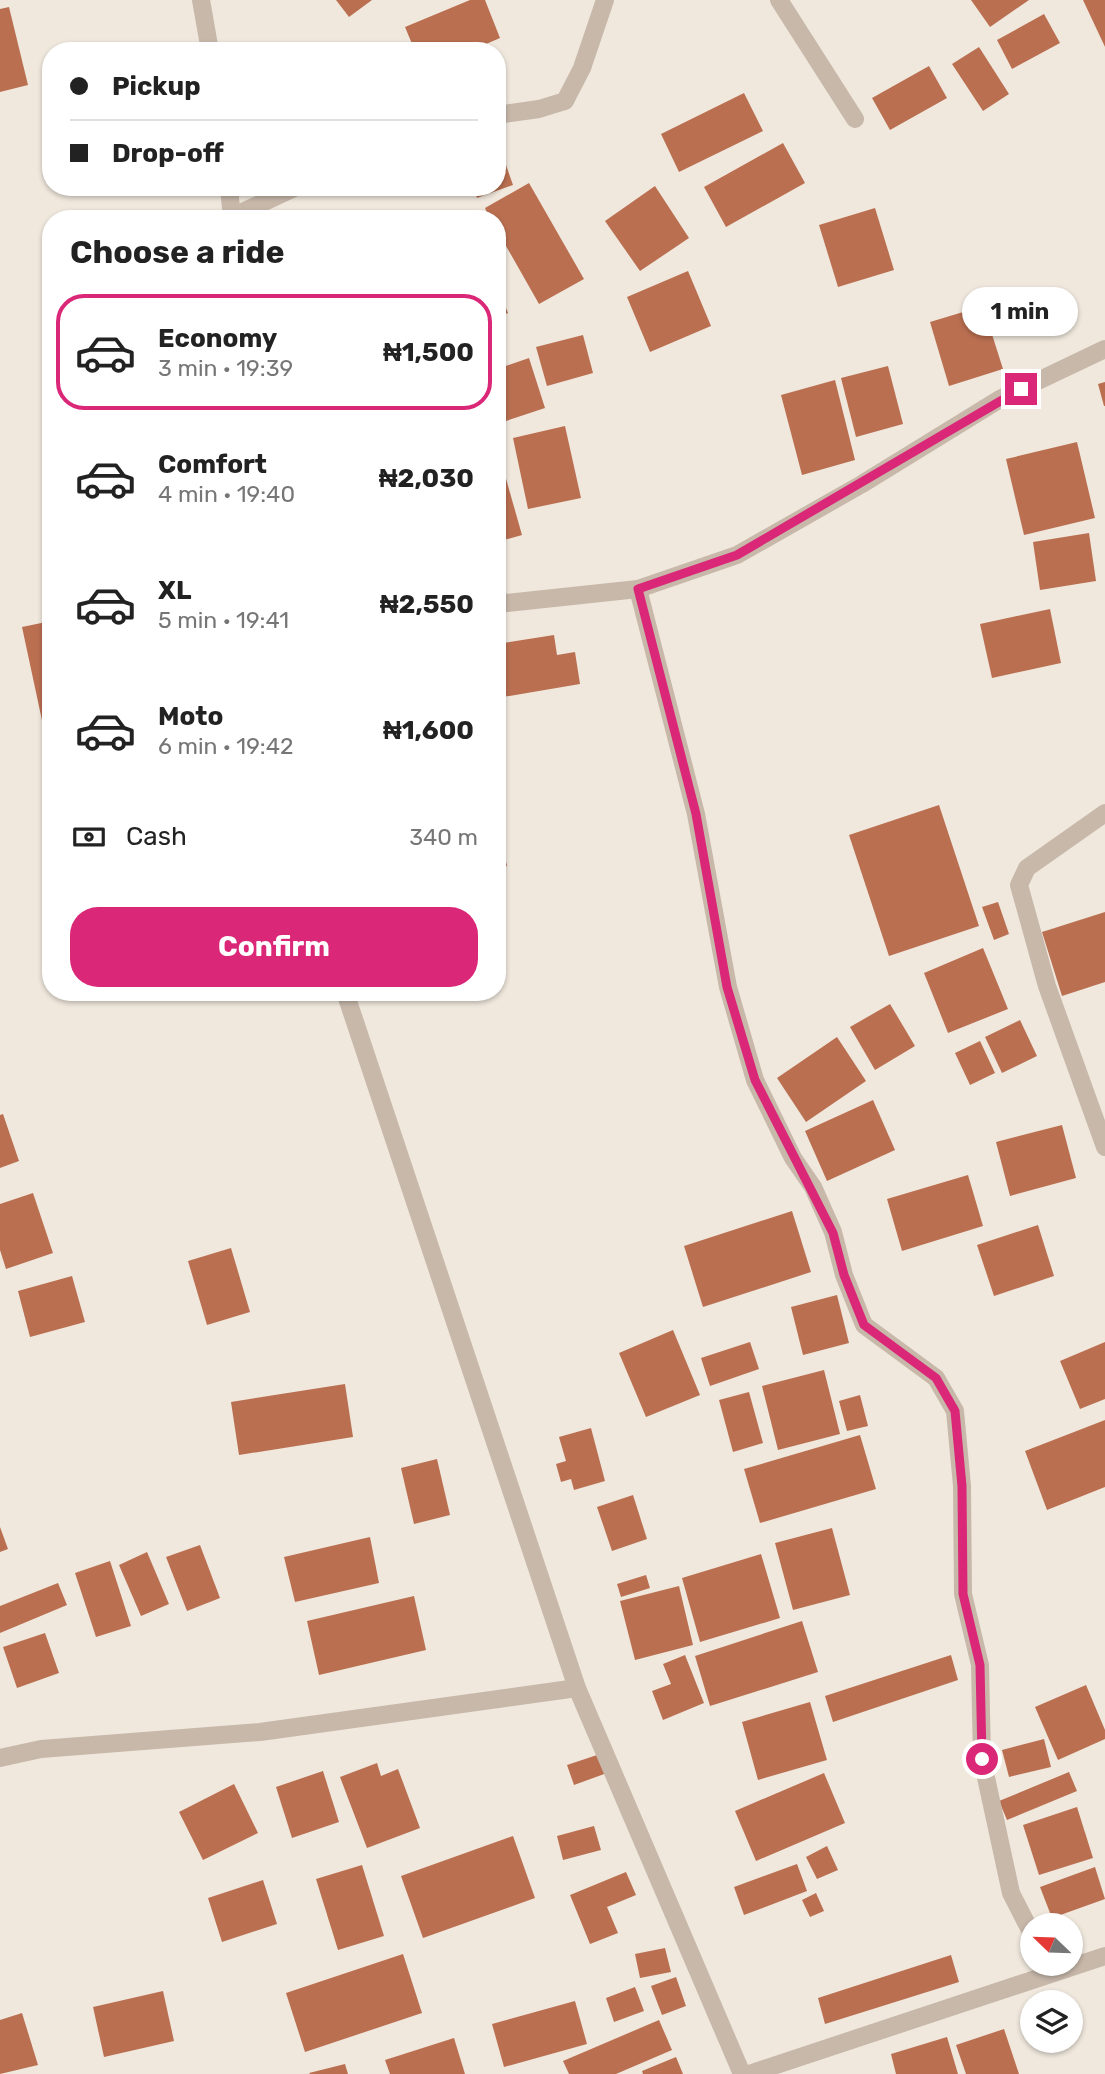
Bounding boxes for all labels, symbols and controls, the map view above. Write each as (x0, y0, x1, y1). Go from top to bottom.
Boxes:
text: Pickup (112, 71, 201, 102)
text: Drop-off (112, 138, 224, 169)
text: Choose a ride (70, 233, 284, 271)
callout: 1 min (963, 288, 1079, 336)
text: 1 min (991, 297, 1049, 325)
icon: car (74, 321, 137, 384)
text: Economy (158, 323, 277, 354)
text: ₦1,500 (383, 337, 474, 368)
text: 3 min · 19:39 (158, 354, 293, 382)
route end (1005, 373, 1037, 405)
icon: car (74, 447, 137, 510)
text: Comfort (158, 449, 267, 480)
text: ₦2,030 (379, 463, 474, 494)
text: 4 min · 19:40 (158, 480, 295, 508)
icon: car (74, 573, 137, 636)
text: XL (158, 575, 191, 606)
text: ₦2,550 (380, 589, 474, 620)
text: 5 min · 19:41 (158, 606, 289, 634)
icon: car (74, 699, 137, 762)
text: Moto (158, 701, 223, 732)
text: ₦1,600 (383, 715, 474, 746)
text: 6 min · 19:42 (158, 732, 293, 760)
icon: cash (70, 818, 108, 856)
text: Cash (126, 821, 187, 852)
text: 340 m (409, 823, 478, 851)
button: Confirm (70, 907, 478, 987)
route start (966, 1743, 998, 1775)
north arrow (1020, 1913, 1083, 1976)
map controls (1020, 1913, 1083, 2053)
button: layers (1020, 1990, 1083, 2053)

